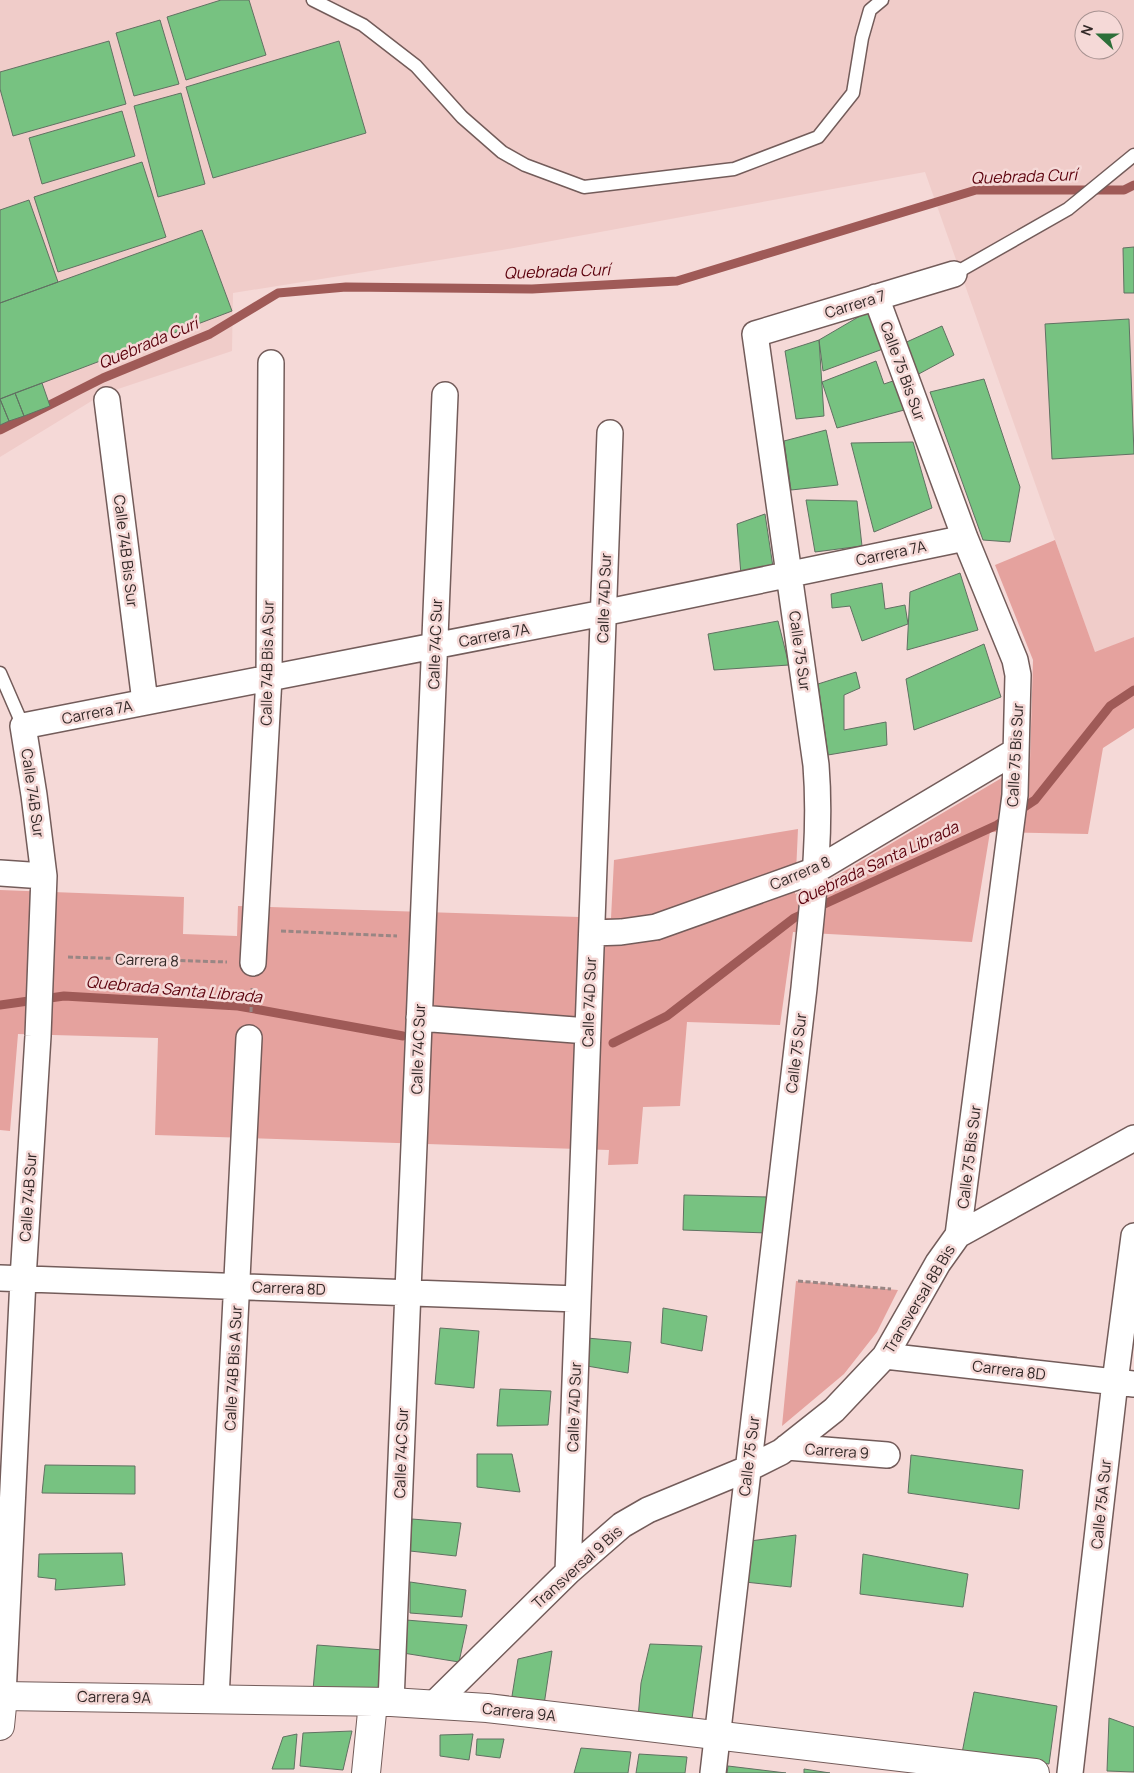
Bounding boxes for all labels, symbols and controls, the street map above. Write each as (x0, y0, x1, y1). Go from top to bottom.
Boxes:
north arrow (1074, 10, 1124, 60)
text: N (1076, 22, 1097, 38)
water label: Quebrada Curí (971, 163, 1081, 189)
water label: Quebrada Curí (504, 258, 614, 284)
street label: Carrera 7 (822, 285, 888, 323)
water label: Quebrada Curí (95, 311, 204, 374)
street label: Calle 75 Bis Sur (875, 318, 931, 424)
street label: Calle 74B Bis Sur (109, 494, 143, 609)
street label: Carrera 7A (854, 535, 929, 571)
street label: Calle 74D Sur (592, 552, 616, 643)
street label: Calle 74C Sur (423, 598, 447, 690)
street label: Calle 74B Bis A Sur (255, 600, 279, 726)
street label: Calle 75 Sur (784, 610, 816, 693)
street label: Carrera 7A (457, 618, 532, 652)
street label: Carrera 7A (60, 695, 135, 729)
street label: Calle 75 Bis Sur (1002, 702, 1028, 808)
street label: Calle 74B Sur (16, 747, 50, 839)
water label: Quebrada Santa Librada (792, 815, 963, 910)
street label: Carrera 8 (767, 851, 833, 895)
street label: Carrera 8 (115, 948, 179, 972)
street label: Calle 74D Sur (577, 956, 601, 1047)
water label: Quebrada Santa Librada (85, 970, 264, 1008)
street label: Calle 74C Sur (406, 1003, 430, 1095)
street label: Calle 75 Sur (781, 1011, 811, 1094)
street label: Calle 75 Bis Sur (952, 1103, 986, 1210)
street label: Calle 74B Sur (14, 1151, 42, 1242)
street label: Transversal 8B Bis (878, 1241, 960, 1357)
street label: Carrera 8D (252, 1276, 326, 1300)
street label: Calle 74B Bis A Sur (219, 1304, 247, 1431)
street label: Carrera 8D (971, 1355, 1047, 1385)
street label: Calle 74D Sur (562, 1361, 586, 1452)
street label: Calle 74C Sur (389, 1407, 413, 1499)
street label: Calle 75 Sur (734, 1414, 764, 1497)
street label: Carrera 9 (804, 1438, 870, 1464)
street label: Calle 75A Sur (1086, 1458, 1116, 1550)
street label: Transversal 9 Bis (527, 1521, 627, 1613)
street label: Carrera 9A (77, 1686, 152, 1708)
street label: Carrera 9A (481, 1698, 557, 1726)

